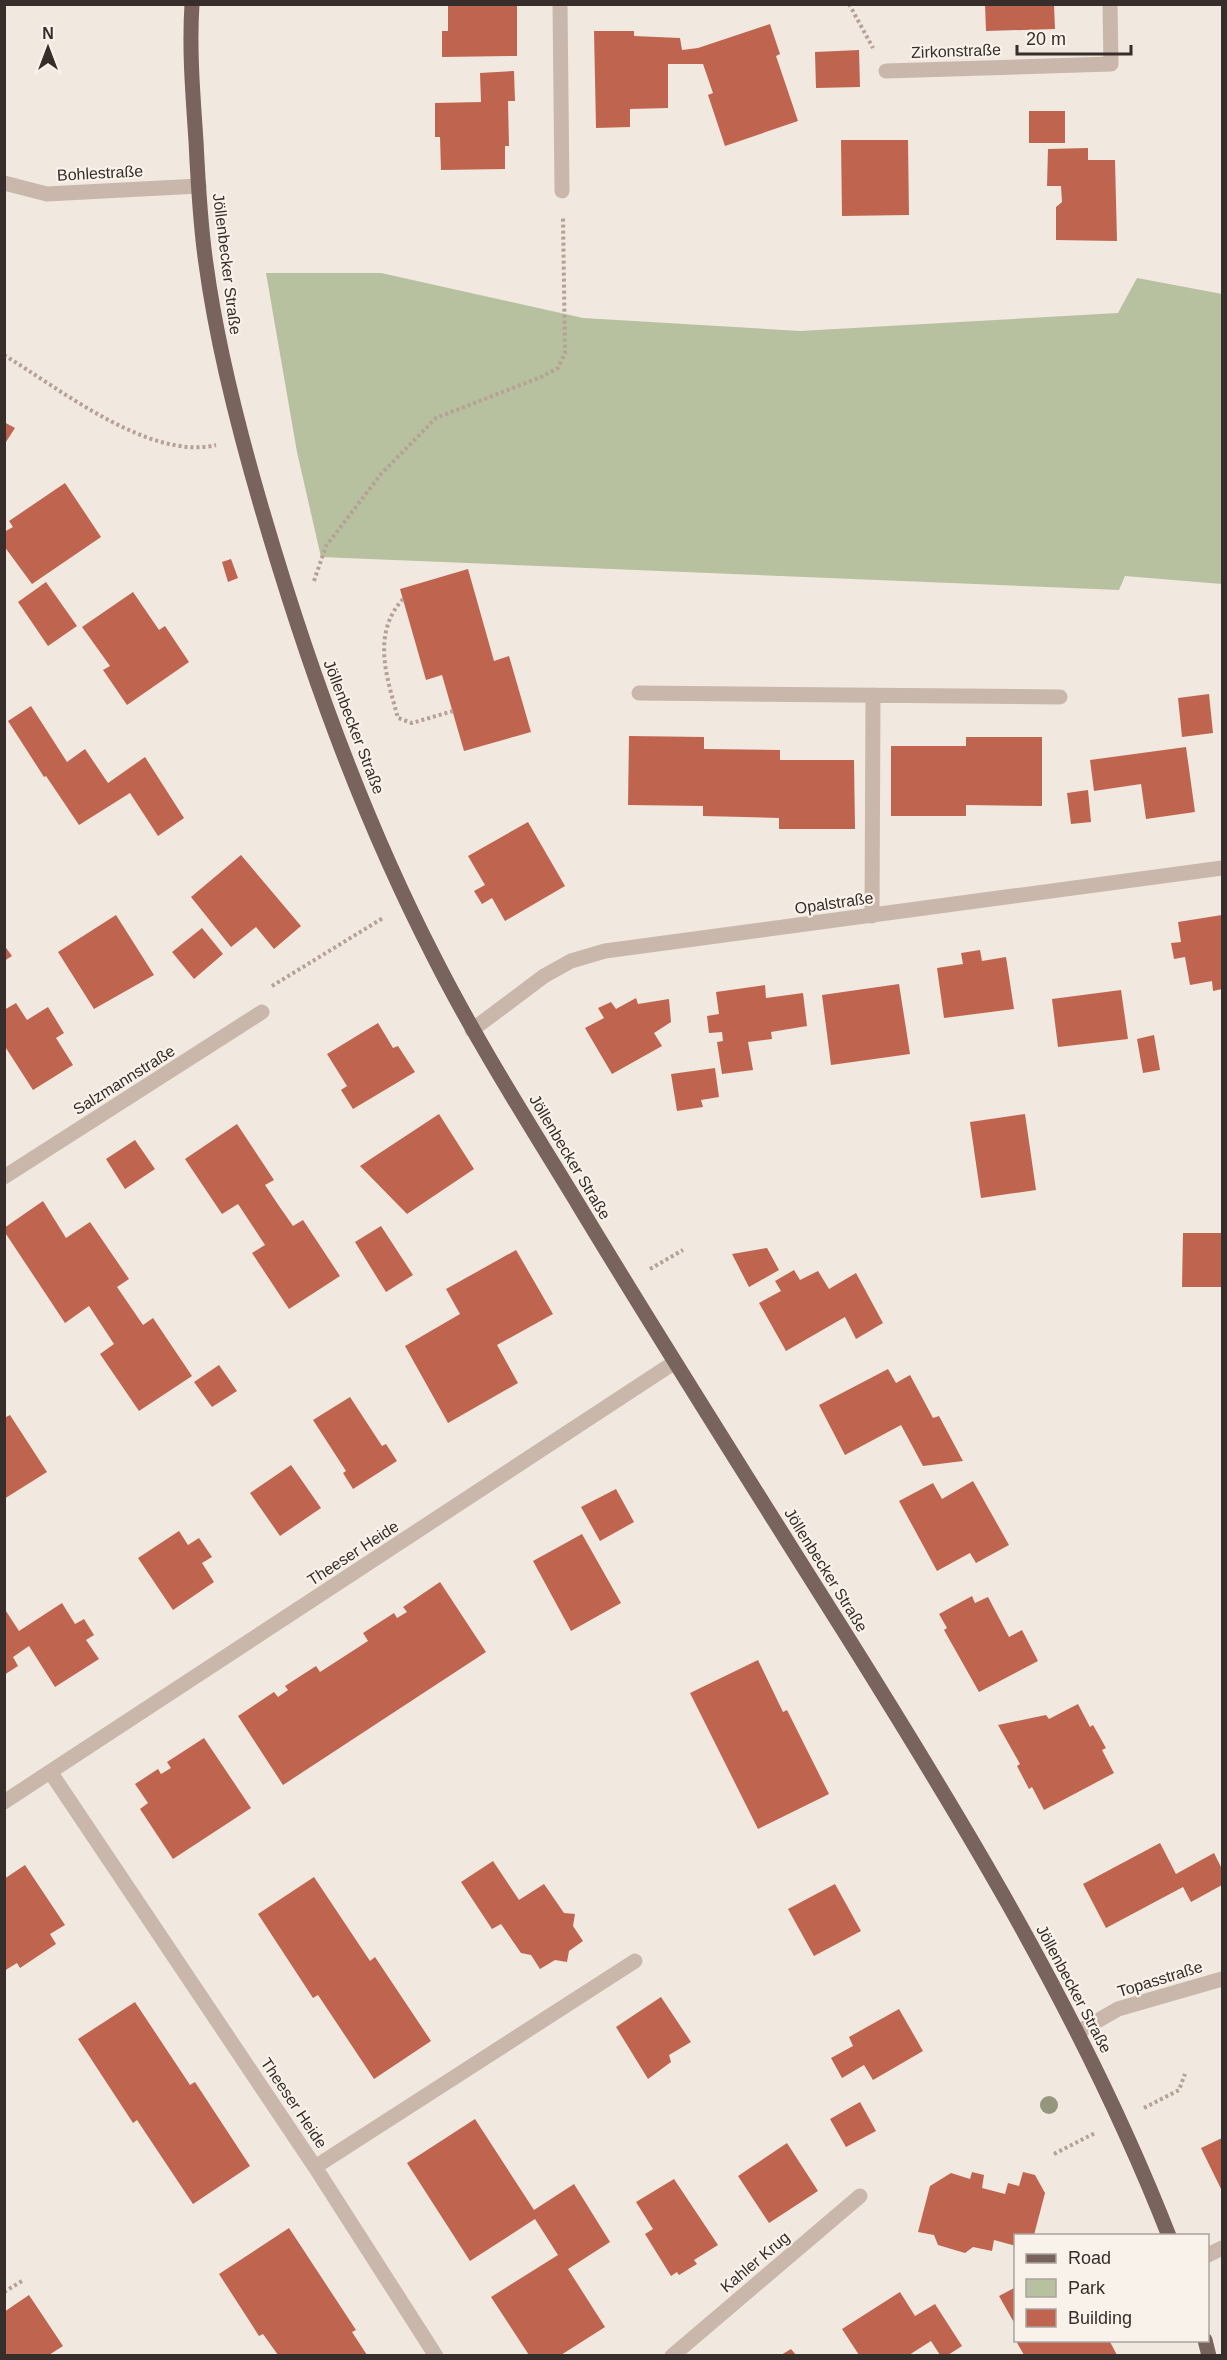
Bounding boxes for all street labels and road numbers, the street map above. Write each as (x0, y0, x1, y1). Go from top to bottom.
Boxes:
street label: Zirkonstraße (911, 41, 1001, 61)
street label: Bohlestraße (56, 162, 144, 184)
street label: Jöllenbecker Straße (210, 192, 244, 336)
street label: Jöllenbecker Straße (321, 658, 387, 797)
street label: Opalstraße (794, 889, 874, 917)
street label: Salzmannstraße (70, 1042, 178, 1118)
street label: Jöllenbecker Straße (526, 1092, 614, 1222)
street label: Jöllenbecker Straße (781, 1505, 871, 1635)
street label: Theeser Heide (304, 1517, 402, 1589)
street label: Jöllenbecker Straße (1033, 1922, 1115, 2056)
street label: Topasstraße (1115, 1958, 1205, 2000)
street label: Theeser Heide (258, 2055, 330, 2151)
street label: Kahler Krug (717, 2228, 793, 2296)

